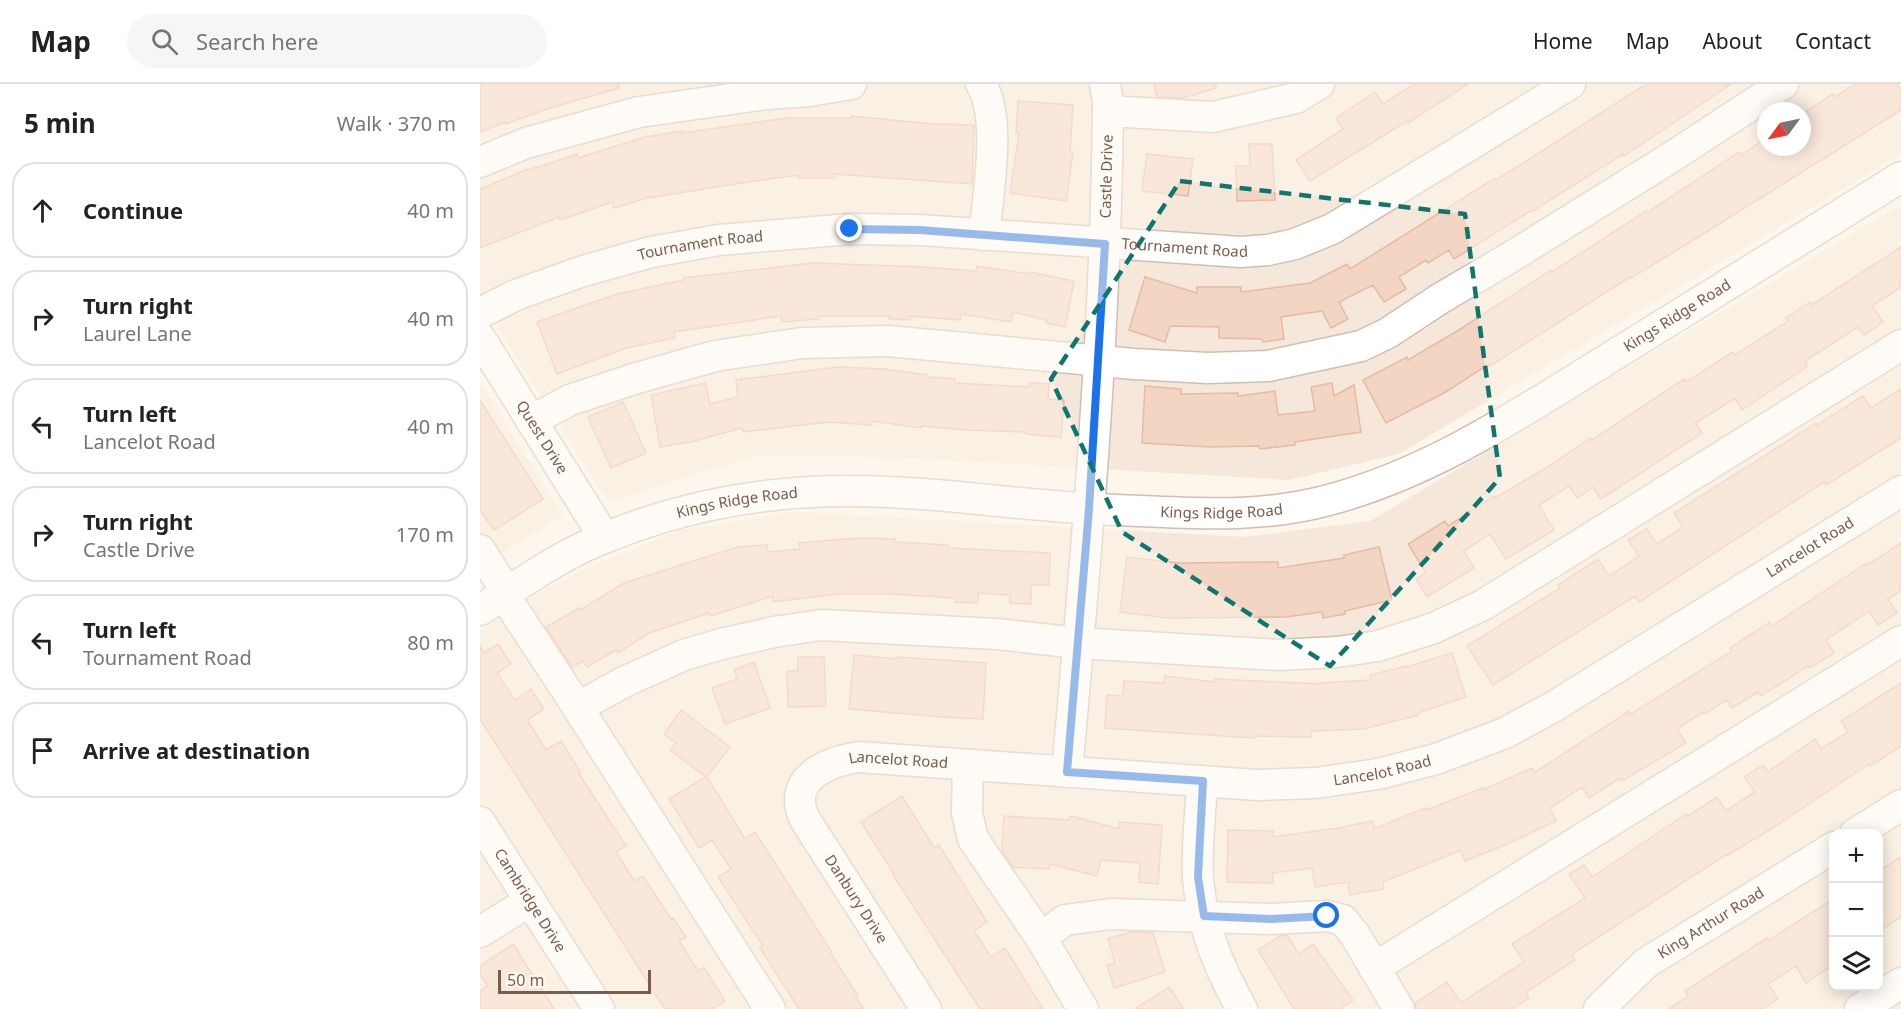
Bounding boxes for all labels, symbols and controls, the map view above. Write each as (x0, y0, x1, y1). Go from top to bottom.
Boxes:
search box (127, 14, 547, 68)
text: Map (30, 22, 91, 60)
icon: search (148, 25, 181, 58)
text: Search here (196, 26, 318, 56)
text: Home (1533, 27, 1593, 55)
text: Map (1626, 27, 1669, 55)
text: About (1702, 27, 1762, 55)
text: Contact (1795, 27, 1871, 55)
north arrow (1757, 102, 1811, 156)
text: 5 min (24, 105, 96, 141)
text: Walk · 370 m (337, 110, 456, 137)
street label: Castle Drive (1095, 134, 1117, 219)
icon: ahead (26, 194, 59, 227)
text: Continue (83, 195, 183, 225)
text: 40 m (407, 197, 454, 224)
route end (836, 215, 862, 241)
street label: Tournament Road (635, 225, 764, 264)
street label: Tournament Road (1121, 233, 1249, 261)
street label: Kings Ridge Road (1619, 274, 1734, 356)
text: Turn right (83, 290, 193, 320)
icon: right (26, 302, 59, 335)
text: 40 m (407, 305, 454, 332)
text: Laurel Lane (83, 320, 192, 347)
street label: Quest Drive (512, 396, 573, 477)
text: Turn left (83, 398, 177, 428)
icon: left (26, 410, 59, 443)
text: 40 m (407, 413, 454, 440)
text: Lancelot Road (83, 428, 216, 455)
street label: Kings Ridge Road (674, 482, 799, 522)
street label: Kings Ridge Road (1160, 498, 1284, 522)
text: Turn right (83, 506, 193, 536)
street label: Lancelot Road (1762, 512, 1857, 581)
icon: right (26, 518, 59, 551)
text: 170 m (396, 521, 454, 548)
text: Castle Drive (83, 536, 195, 563)
text: Turn left (83, 614, 177, 644)
icon: left (26, 626, 59, 659)
text: 80 m (407, 629, 454, 656)
text: Tournament Road (83, 644, 252, 671)
icon: arrive (26, 734, 59, 767)
text: Arrive at destination (83, 735, 310, 765)
street label: Lancelot Road (847, 746, 949, 772)
street label: Lancelot Road (1332, 750, 1433, 789)
map controls (1829, 829, 1883, 991)
button: + (1829, 829, 1883, 883)
street label: Cambridge Drive (490, 844, 571, 956)
street label: Danbury Drive (821, 850, 893, 947)
street label: King Arthur Road (1653, 882, 1767, 963)
button: − (1829, 883, 1883, 937)
route start (1313, 902, 1339, 928)
button: layers (1829, 937, 1883, 991)
scale bar (498, 967, 651, 994)
text: 50 m (507, 969, 544, 991)

